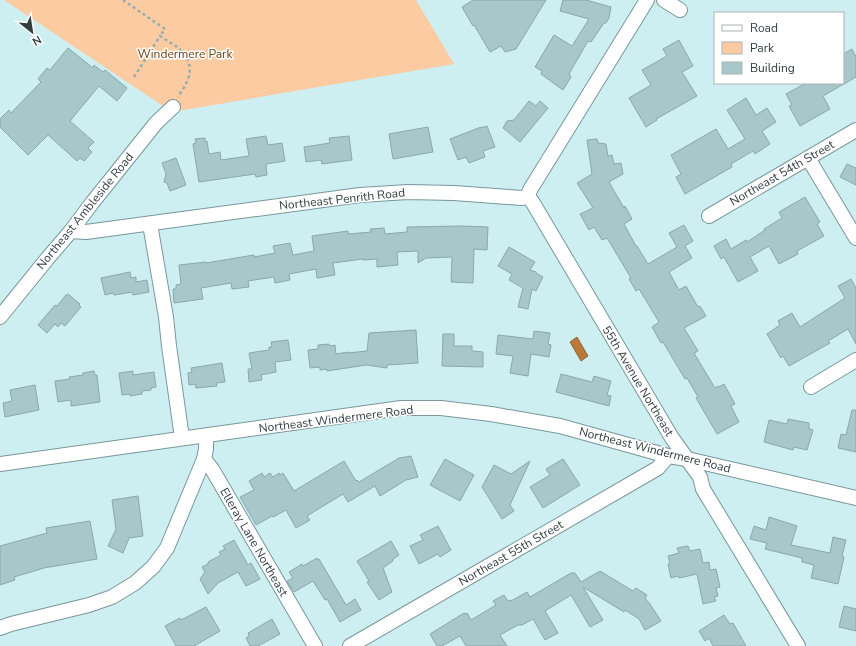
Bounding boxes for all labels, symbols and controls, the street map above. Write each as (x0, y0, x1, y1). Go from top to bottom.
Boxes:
north arrow (12, 12, 52, 52)
legend (714, 12, 844, 84)
text: Road (750, 20, 778, 36)
text: N (29, 32, 44, 49)
text: Park (750, 40, 775, 56)
park label: Windermere Park (138, 46, 233, 62)
text: Building (750, 60, 795, 76)
street label: Northeast 54th Street (727, 136, 838, 209)
street label: Northeast Ambleside Road (33, 149, 137, 273)
street label: Northeast Penrith Road (278, 184, 406, 214)
street label: 55th Avenue Northeast (599, 323, 678, 440)
street label: Northeast Windermere Road (258, 402, 414, 436)
street label: Northeast Windermere Road (578, 423, 732, 477)
street label: Elleray Lane Northeast (216, 485, 292, 600)
street label: Northeast 55th Street (456, 516, 567, 589)

